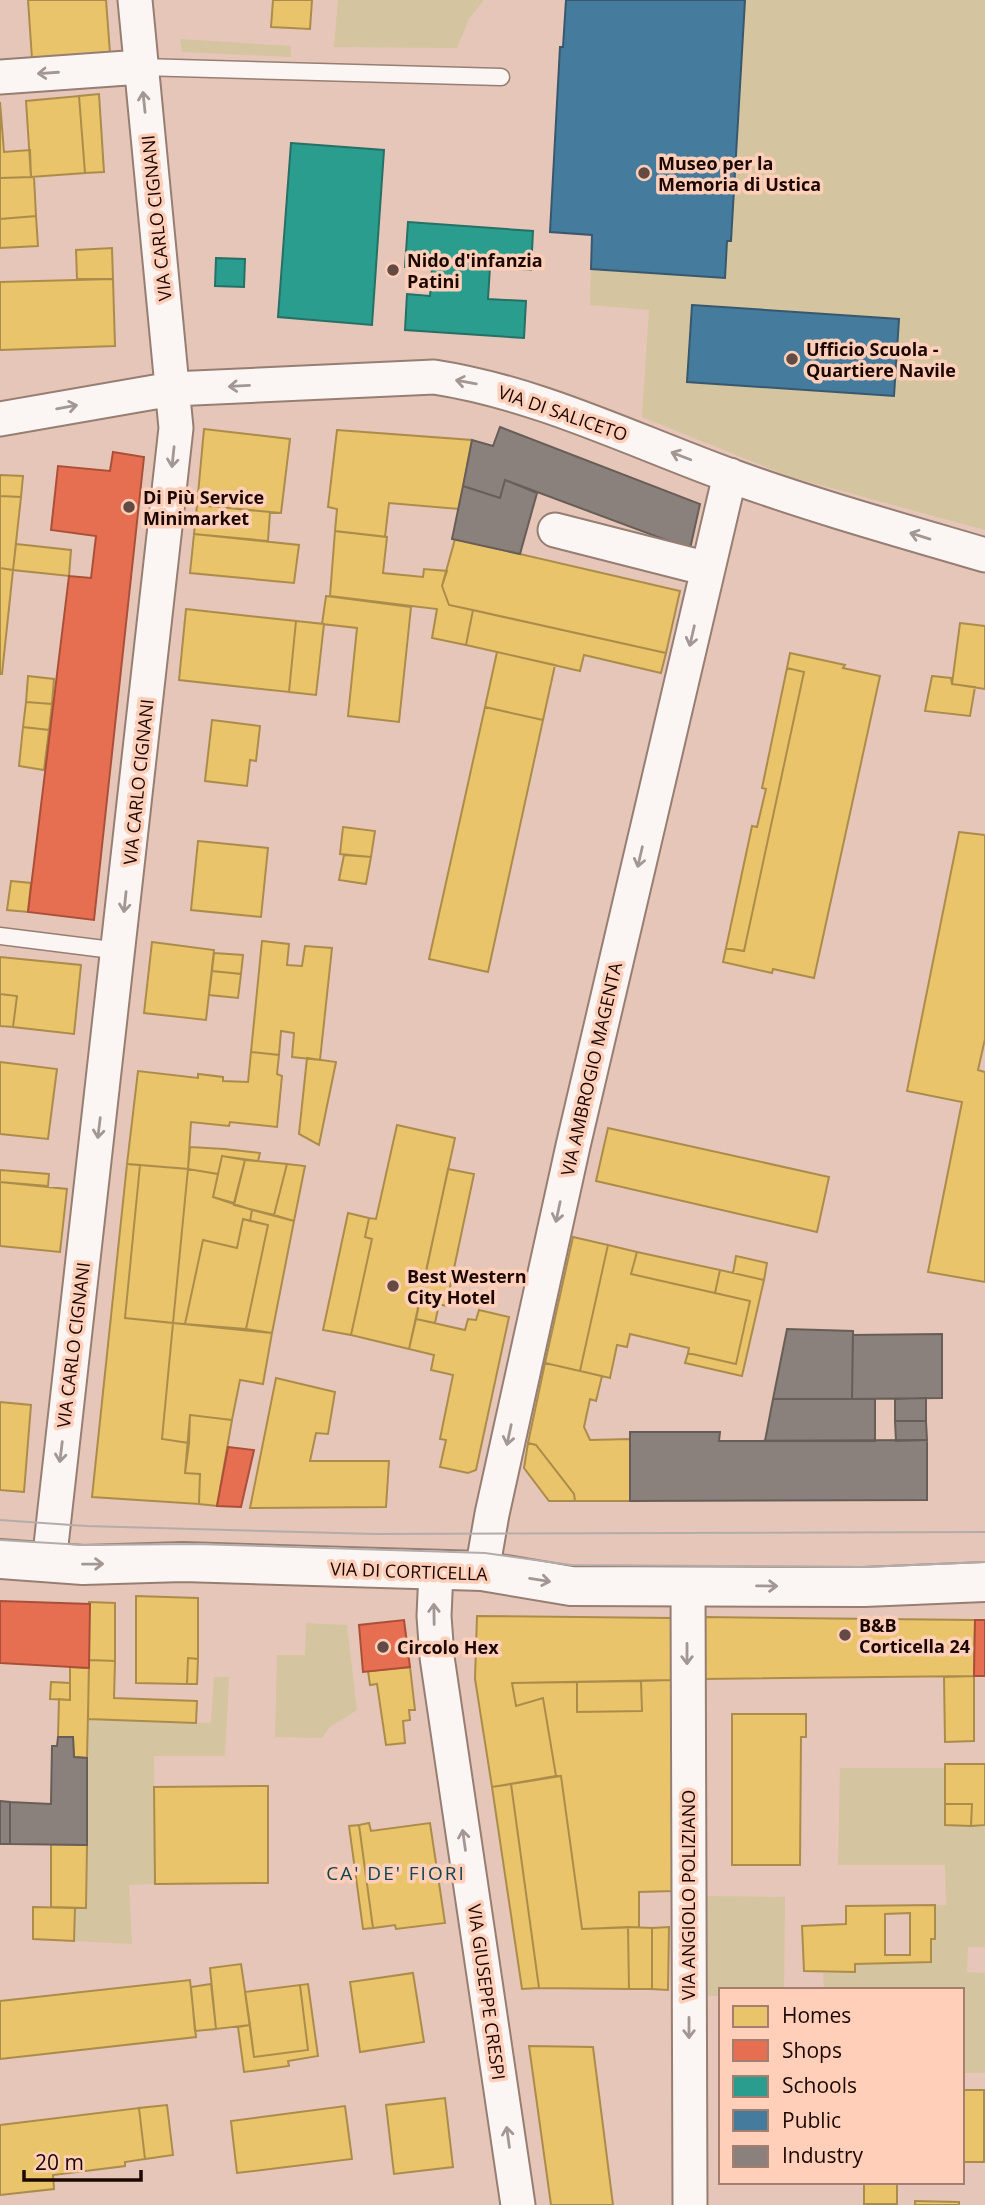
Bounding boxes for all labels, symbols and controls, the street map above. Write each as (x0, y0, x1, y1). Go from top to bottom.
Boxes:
one-way arrow (37, 67, 60, 80)
one-way arrow (137, 91, 150, 113)
street label: VIA CARLO CIGNANI (135, 134, 177, 302)
place label: Museo per la Memoria di Ustica (658, 151, 821, 196)
marker: Museo per la Memoria di Ustica (636, 165, 652, 181)
place label: Nido d'infanzia Patini (407, 248, 543, 293)
marker: Nido d'infanzia Patini (385, 262, 401, 278)
place label: Ufficio Scuola - Quartiere Navile (806, 337, 956, 382)
marker: Ufficio Scuola - Quartiere Navile (784, 351, 800, 367)
one-way arrow (455, 375, 478, 388)
one-way arrow (228, 379, 251, 392)
street label: VIA DI SALICETO (495, 380, 631, 446)
one-way arrow (55, 400, 78, 414)
one-way arrow (166, 445, 179, 468)
one-way arrow (670, 448, 692, 461)
place label: Di Più Service Minimarket (143, 485, 264, 530)
marker: Di Più Service Minimarket (121, 499, 137, 515)
one-way arrow (909, 528, 931, 541)
one-way arrow (685, 624, 698, 647)
street label: VIA CARLO CIGNANI (117, 698, 159, 866)
one-way arrow (633, 845, 647, 868)
one-way arrow (118, 890, 131, 913)
street label: VIA AMBROGIO MAGENTA (555, 959, 627, 1178)
one-way arrow (92, 1116, 105, 1139)
one-way arrow (551, 1200, 565, 1223)
street label: VIA CARLO CIGNANI (51, 1261, 95, 1429)
place label: Best Western City Hotel (407, 1264, 527, 1309)
marker: Best Western City Hotel (385, 1278, 401, 1294)
one-way arrow (502, 1423, 515, 1445)
one-way arrow (54, 1440, 67, 1462)
street label: VIA DI CORTICELLA (330, 1556, 489, 1586)
one-way arrow (81, 1558, 104, 1571)
one-way arrow (528, 1574, 550, 1587)
one-way arrow (755, 1580, 778, 1593)
one-way arrow (428, 1603, 441, 1626)
place label: B&B Corticella 24 (859, 1613, 970, 1658)
marker: B&B Corticella 24 (837, 1627, 853, 1643)
place label: Circolo Hex (397, 1635, 499, 1659)
marker: Circolo Hex (375, 1639, 391, 1655)
one-way arrow (680, 1642, 694, 1665)
street label: VIA ANGIOLO POLIZIANO (676, 1790, 700, 2000)
one-way arrow (458, 1829, 471, 1852)
district label: CA' DE' FIORI (326, 1860, 466, 1886)
street label: VIA GIUSEPPE CRESPI (463, 1902, 511, 2082)
legend (719, 1988, 964, 2184)
text: Homes (782, 2001, 851, 2029)
one-way arrow (682, 2016, 696, 2039)
text: Shops (782, 2036, 842, 2064)
text: Schools (782, 2071, 857, 2099)
text: Public (782, 2106, 841, 2134)
one-way arrow (502, 2127, 515, 2149)
scale bar (24, 2138, 142, 2182)
text: Industry (782, 2141, 864, 2169)
text: 20 m (35, 2148, 84, 2176)

